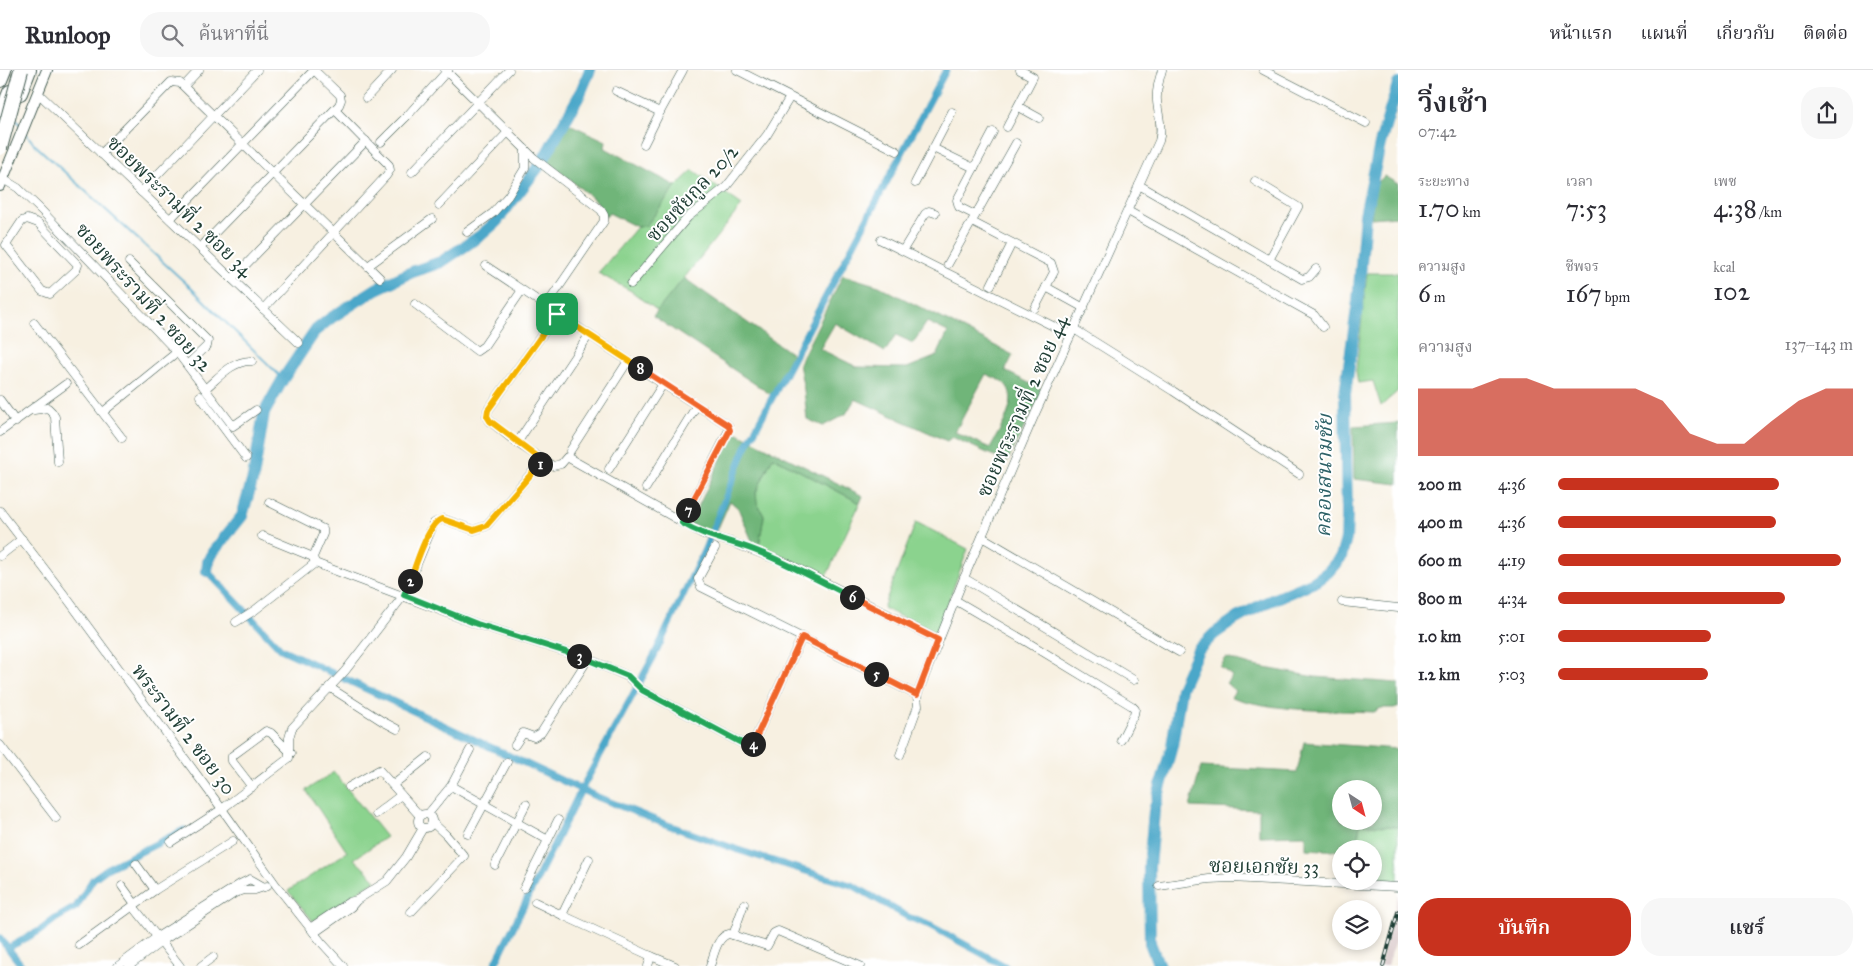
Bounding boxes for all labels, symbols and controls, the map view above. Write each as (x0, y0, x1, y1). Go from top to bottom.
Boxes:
search box (140, 12, 490, 57)
text: Runloop (25, 20, 110, 50)
icon: search (158, 21, 186, 49)
text: ค้นหาที่นี่ (198, 22, 269, 45)
text: หน้าแรก (1549, 22, 1612, 44)
text: แผนที่ (1640, 22, 1688, 44)
text: เกี่ยวกับ (1716, 22, 1775, 44)
text: ติดต่อ (1803, 22, 1848, 44)
text: วิ่งเช้า (1418, 85, 1488, 120)
button: share (1801, 87, 1853, 139)
text: 07:42 (1418, 122, 1457, 141)
street label: ซอยพระรามที่ 2 ซอย 34 (102, 128, 261, 282)
street label: ซอยชัยกูล 20/2 (641, 139, 744, 247)
text: ระยะทาง (1418, 173, 1470, 190)
text: เวลา (1566, 173, 1593, 190)
text: เพซ (1713, 173, 1737, 190)
text: 1.70 (1418, 193, 1459, 224)
text: 7:53 (1566, 193, 1607, 224)
text: 4:38 (1713, 193, 1757, 224)
text: km (1459, 204, 1481, 221)
text: /km (1757, 204, 1782, 221)
street label: ซอยพระรามที่ 2 ซอย 32 (71, 216, 219, 376)
text: ความสูง (1418, 258, 1466, 275)
text: ชีพจร (1566, 258, 1599, 275)
text: kcal (1713, 259, 1735, 276)
text: 102 (1713, 276, 1750, 307)
text: 6 (1418, 278, 1431, 309)
text: 167 (1566, 278, 1602, 309)
text: m (1431, 289, 1446, 306)
text: bpm (1602, 289, 1630, 306)
pin (536, 293, 578, 335)
icon: arrive (543, 300, 571, 328)
street label: ซอยพระรามที่ 2 ซอย 44 (968, 309, 1073, 501)
text: 137–143 m (1785, 335, 1853, 354)
text: ความสูง (1418, 337, 1473, 356)
pin: 8 (628, 356, 652, 380)
text: 8 (637, 360, 644, 377)
water label: คลองสนามชัย (1310, 413, 1338, 538)
pin: 1 (528, 452, 552, 476)
text: 1 (538, 456, 543, 473)
text: 200 m (1418, 475, 1461, 494)
text: 4:36 (1498, 475, 1526, 494)
pin: 7 (676, 498, 700, 522)
text: 7 (685, 502, 692, 519)
text: 400 m (1418, 513, 1462, 532)
text: 4:36 (1498, 513, 1526, 532)
text: 600 m (1418, 551, 1462, 570)
text: 4:19 (1498, 551, 1526, 570)
pin: 2 (398, 568, 422, 594)
text: 2 (407, 573, 414, 590)
pin: 6 (840, 584, 864, 610)
text: 6 (849, 589, 856, 606)
text: 800 m (1418, 589, 1462, 608)
text: 4:34 (1498, 589, 1526, 608)
text: 1.0 km (1418, 627, 1461, 646)
text: 5:01 (1498, 627, 1525, 646)
pin: 3 (566, 644, 592, 668)
text: 3 (577, 648, 582, 665)
street label: พระรามที่ 2 ซอย 30 (127, 657, 244, 799)
pin: 5 (864, 662, 888, 686)
text: 1.2 km (1418, 665, 1460, 684)
text: 5:03 (1498, 665, 1525, 684)
text: 5 (873, 666, 880, 683)
pin: 4 (740, 732, 766, 756)
text: 4 (750, 736, 757, 753)
north arrow (1332, 780, 1382, 830)
map controls (1332, 780, 1382, 950)
button: locate (1332, 840, 1382, 890)
street label: ซอยเอกชัย 33 (1209, 853, 1319, 879)
button: บันทึก (1418, 898, 1631, 956)
button: แชร์ (1641, 898, 1853, 956)
button: layers (1332, 900, 1382, 950)

